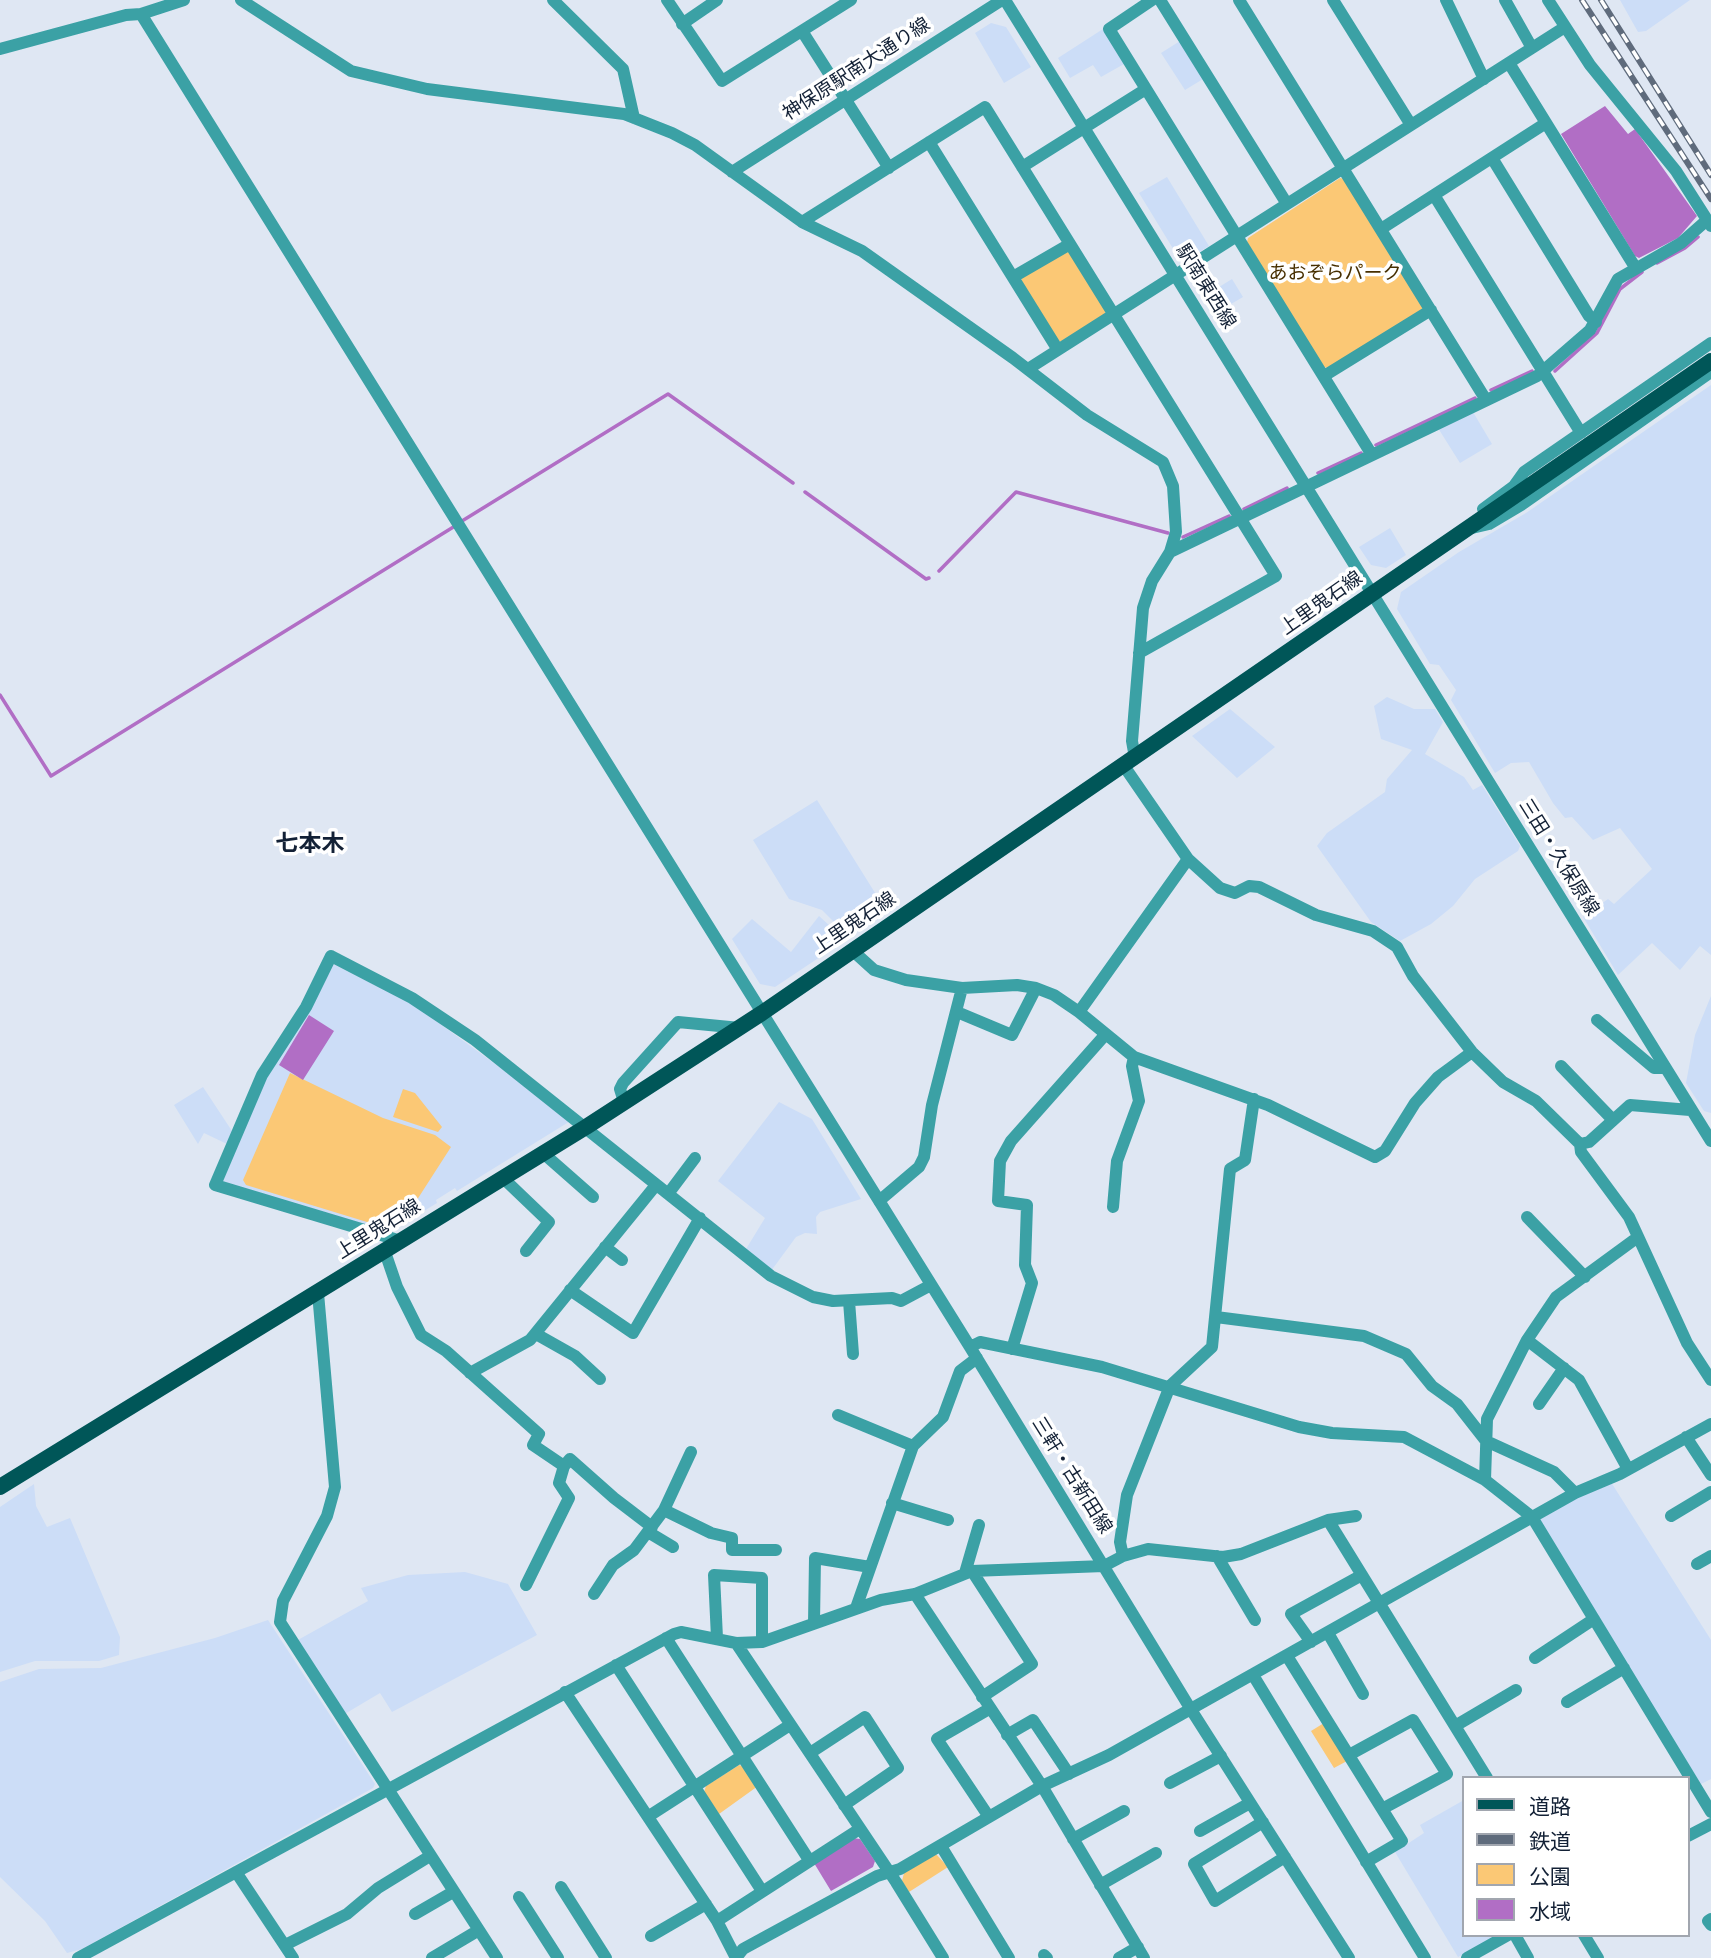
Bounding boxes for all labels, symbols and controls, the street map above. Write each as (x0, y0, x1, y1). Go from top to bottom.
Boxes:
street label: 神保原駅南大通り線 (779, 14, 935, 126)
street label: 駅南東西線 (1170, 241, 1240, 333)
park label: あおぞらパーク (1269, 263, 1401, 285)
street label: 上里鬼石線 (1277, 567, 1367, 641)
street label: 三田・久保原線 (1513, 796, 1603, 920)
district label: 七本木 (276, 831, 344, 859)
street label: 上里鬼石線 (809, 888, 901, 960)
street label: 上里鬼石線 (333, 1195, 425, 1265)
street label: 三軒・古新田線 (1026, 1414, 1116, 1538)
legend (1462, 1776, 1690, 1937)
text: 道路 (1529, 1795, 1571, 1819)
text: 鉄道 (1529, 1830, 1571, 1854)
text: 公園 (1529, 1865, 1571, 1889)
text: 水域 (1529, 1900, 1571, 1924)

